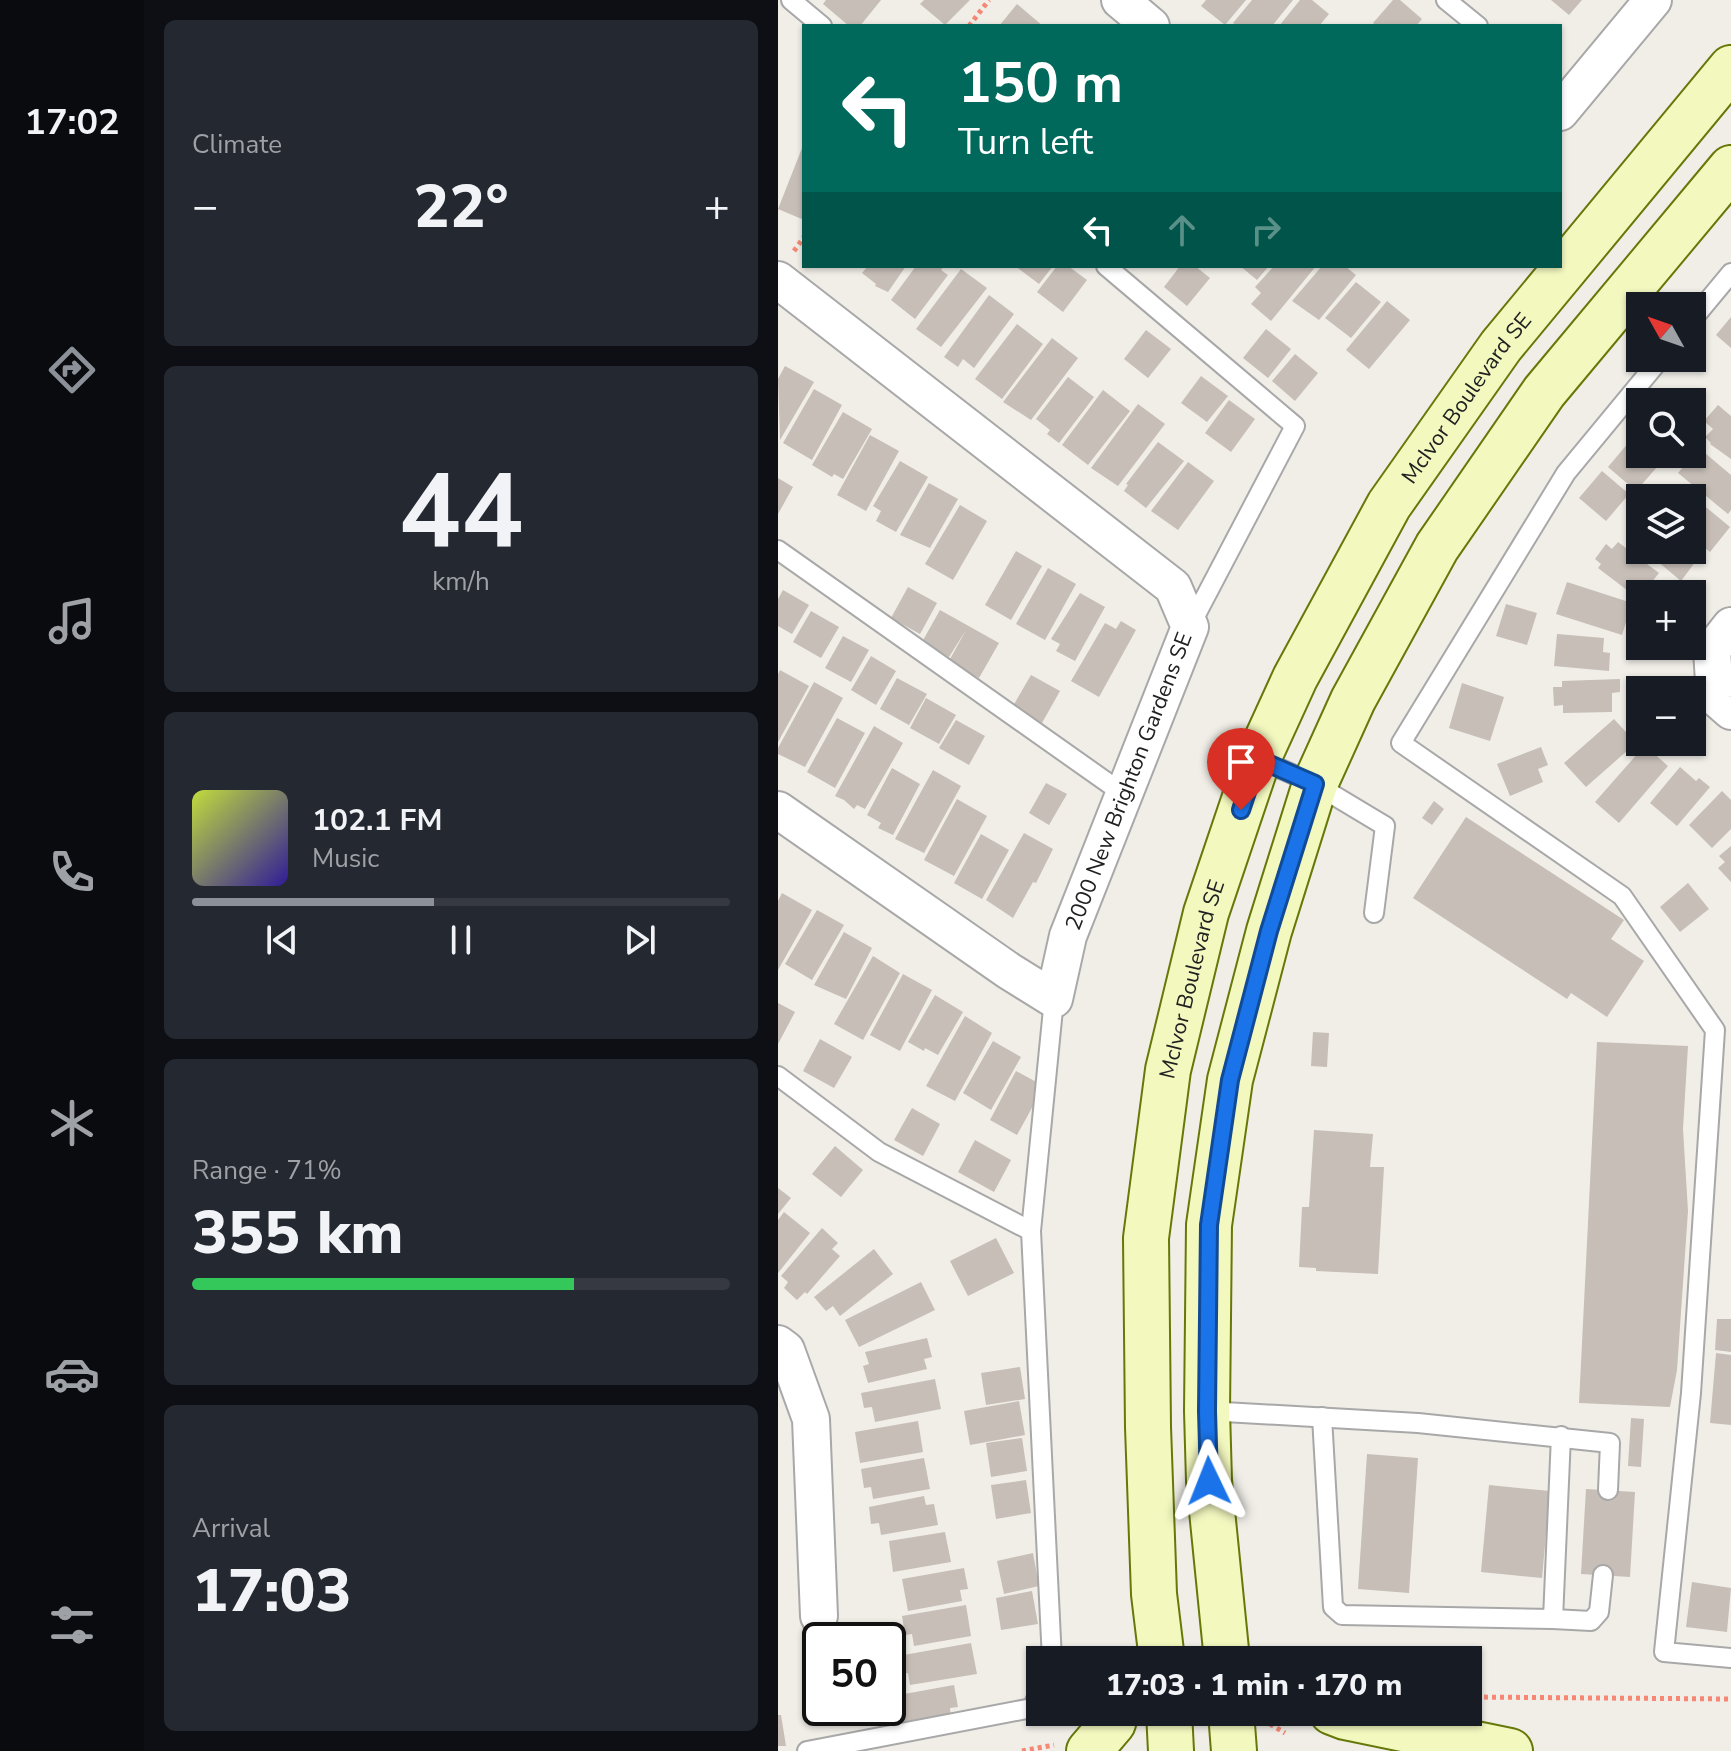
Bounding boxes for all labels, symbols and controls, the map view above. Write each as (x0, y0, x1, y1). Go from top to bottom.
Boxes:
text: 150 m (958, 45, 1123, 122)
icon: left (826, 56, 930, 160)
text: 17:02 (24, 98, 120, 147)
text: Turn left (958, 118, 1093, 167)
text: Climate (192, 127, 282, 162)
text: 22° (413, 166, 509, 248)
text: − (192, 177, 218, 237)
text: + (704, 177, 730, 237)
icon: left (1076, 208, 1120, 252)
icon: ahead (1160, 208, 1204, 252)
icon: right (1244, 208, 1288, 252)
north arrow (1626, 292, 1706, 372)
map controls (1626, 292, 1706, 756)
street label: McIvor Boulevard SE (1395, 307, 1539, 490)
icon: directions (44, 342, 100, 398)
button: search (1626, 388, 1706, 468)
text: 44 (399, 441, 523, 583)
button: layers (1626, 484, 1706, 564)
text: km/h (432, 564, 490, 599)
button: + (1626, 580, 1706, 660)
icon: music (44, 593, 100, 649)
street label: 2000 New Brighton Gardens SE (1058, 628, 1200, 935)
button: − (1626, 676, 1706, 756)
pin (1207, 728, 1275, 810)
icon: arrive (1219, 740, 1263, 784)
text: 102.1 FM (312, 800, 442, 841)
text: Music (312, 841, 379, 876)
icon: phone (44, 844, 100, 900)
street label: McIvor Boulevard SE (1152, 876, 1232, 1082)
icon: previous (260, 918, 304, 962)
icon: pause (439, 918, 483, 962)
icon: next (618, 918, 662, 962)
icon: climate (44, 1095, 100, 1151)
text: Range · 71% (192, 1153, 342, 1188)
text: 355 km (192, 1192, 404, 1274)
icon: car (44, 1346, 100, 1402)
position arrow (1167, 1439, 1251, 1523)
text: Arrival (192, 1511, 270, 1546)
text: 17:03 (192, 1550, 352, 1632)
icon: filters (44, 1597, 100, 1653)
speed limit sign: 50 (802, 1622, 906, 1726)
text: 17:03 · 1 min · 170 m (1106, 1665, 1402, 1706)

